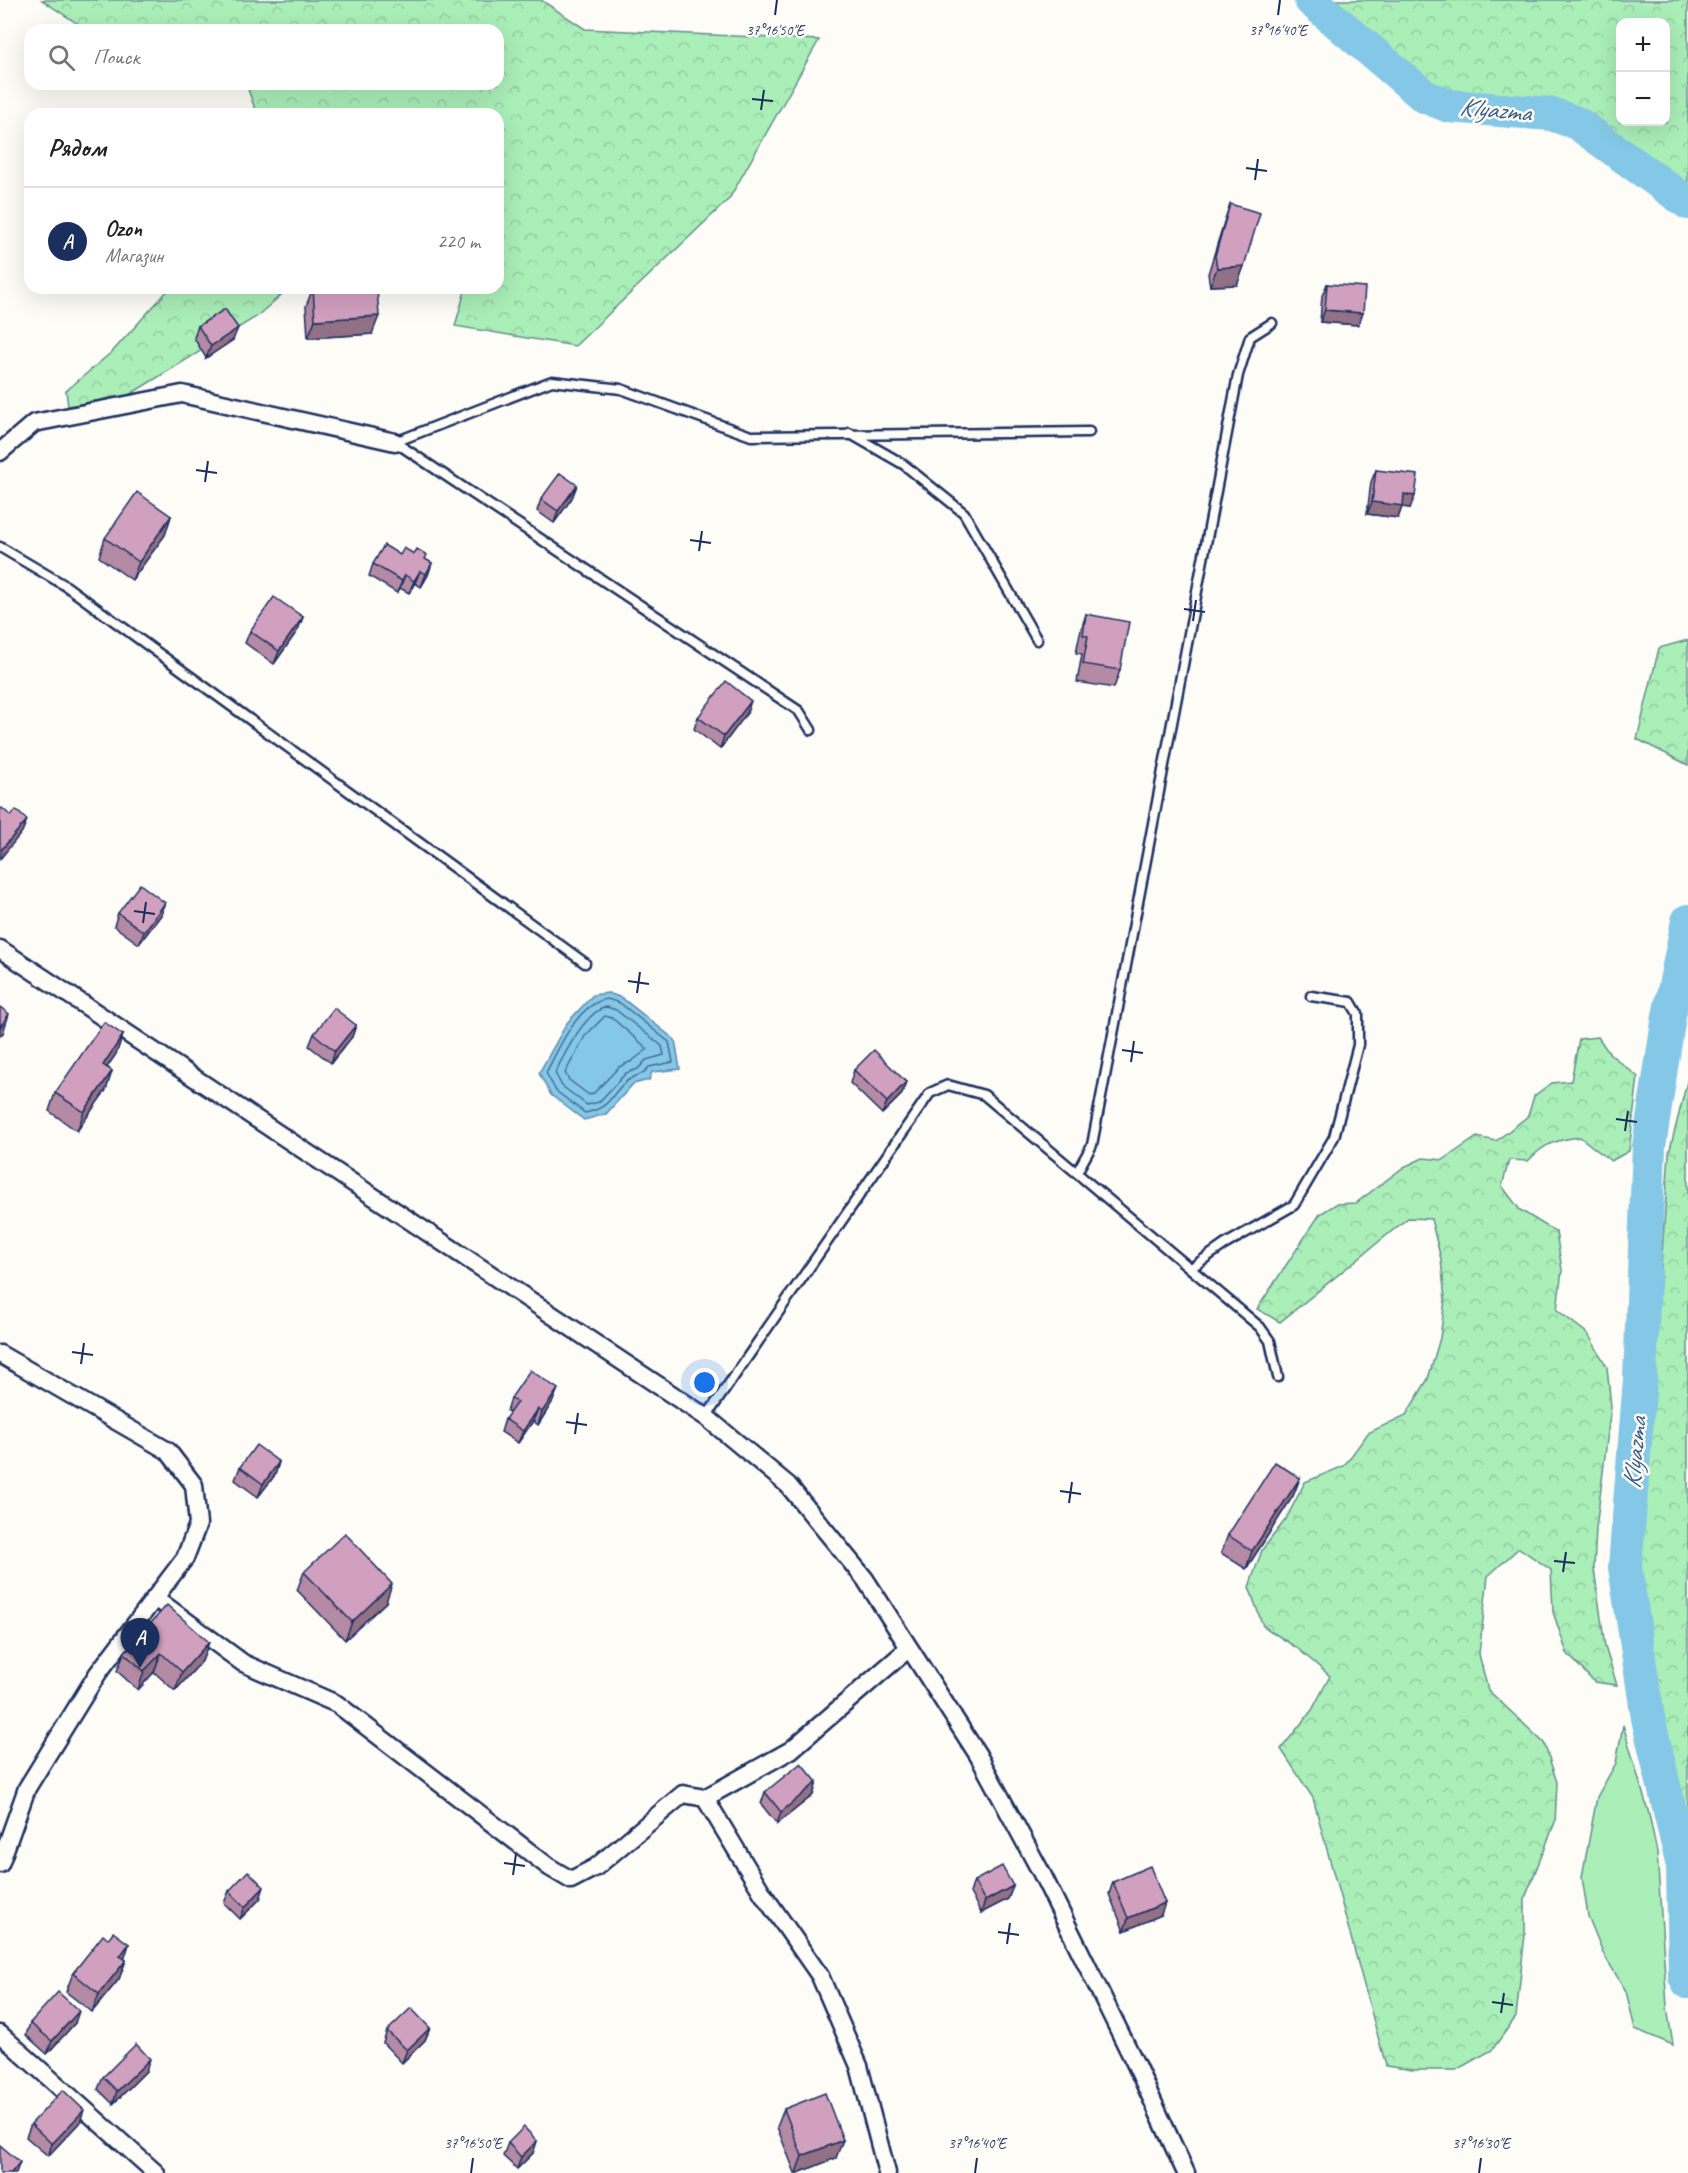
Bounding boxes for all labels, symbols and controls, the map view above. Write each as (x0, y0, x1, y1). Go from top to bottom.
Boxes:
map controls (1616, 18, 1670, 126)
button: + (1616, 18, 1670, 72)
text: 37°16'50"E (746, 21, 806, 40)
text: 37°16'40"E (1249, 21, 1309, 40)
search box (24, 24, 504, 90)
icon: search (45, 41, 78, 74)
text: Поиск (93, 43, 139, 71)
button: − (1616, 72, 1670, 126)
water label: Klyazma (1458, 90, 1534, 129)
text: Рядом (48, 131, 106, 164)
text: Ozon (105, 215, 142, 243)
text: A (62, 229, 73, 254)
text: 220 m (437, 229, 480, 254)
text: Магазин (105, 243, 163, 268)
your location (690, 1368, 719, 1397)
water label: Klyazma (1615, 1414, 1654, 1490)
pin: A (120, 1618, 160, 1668)
text: 37°16'50"E (444, 2134, 504, 2153)
text: 37°16'40"E (948, 2134, 1008, 2153)
text: 37°16'30"E (1452, 2134, 1512, 2153)

